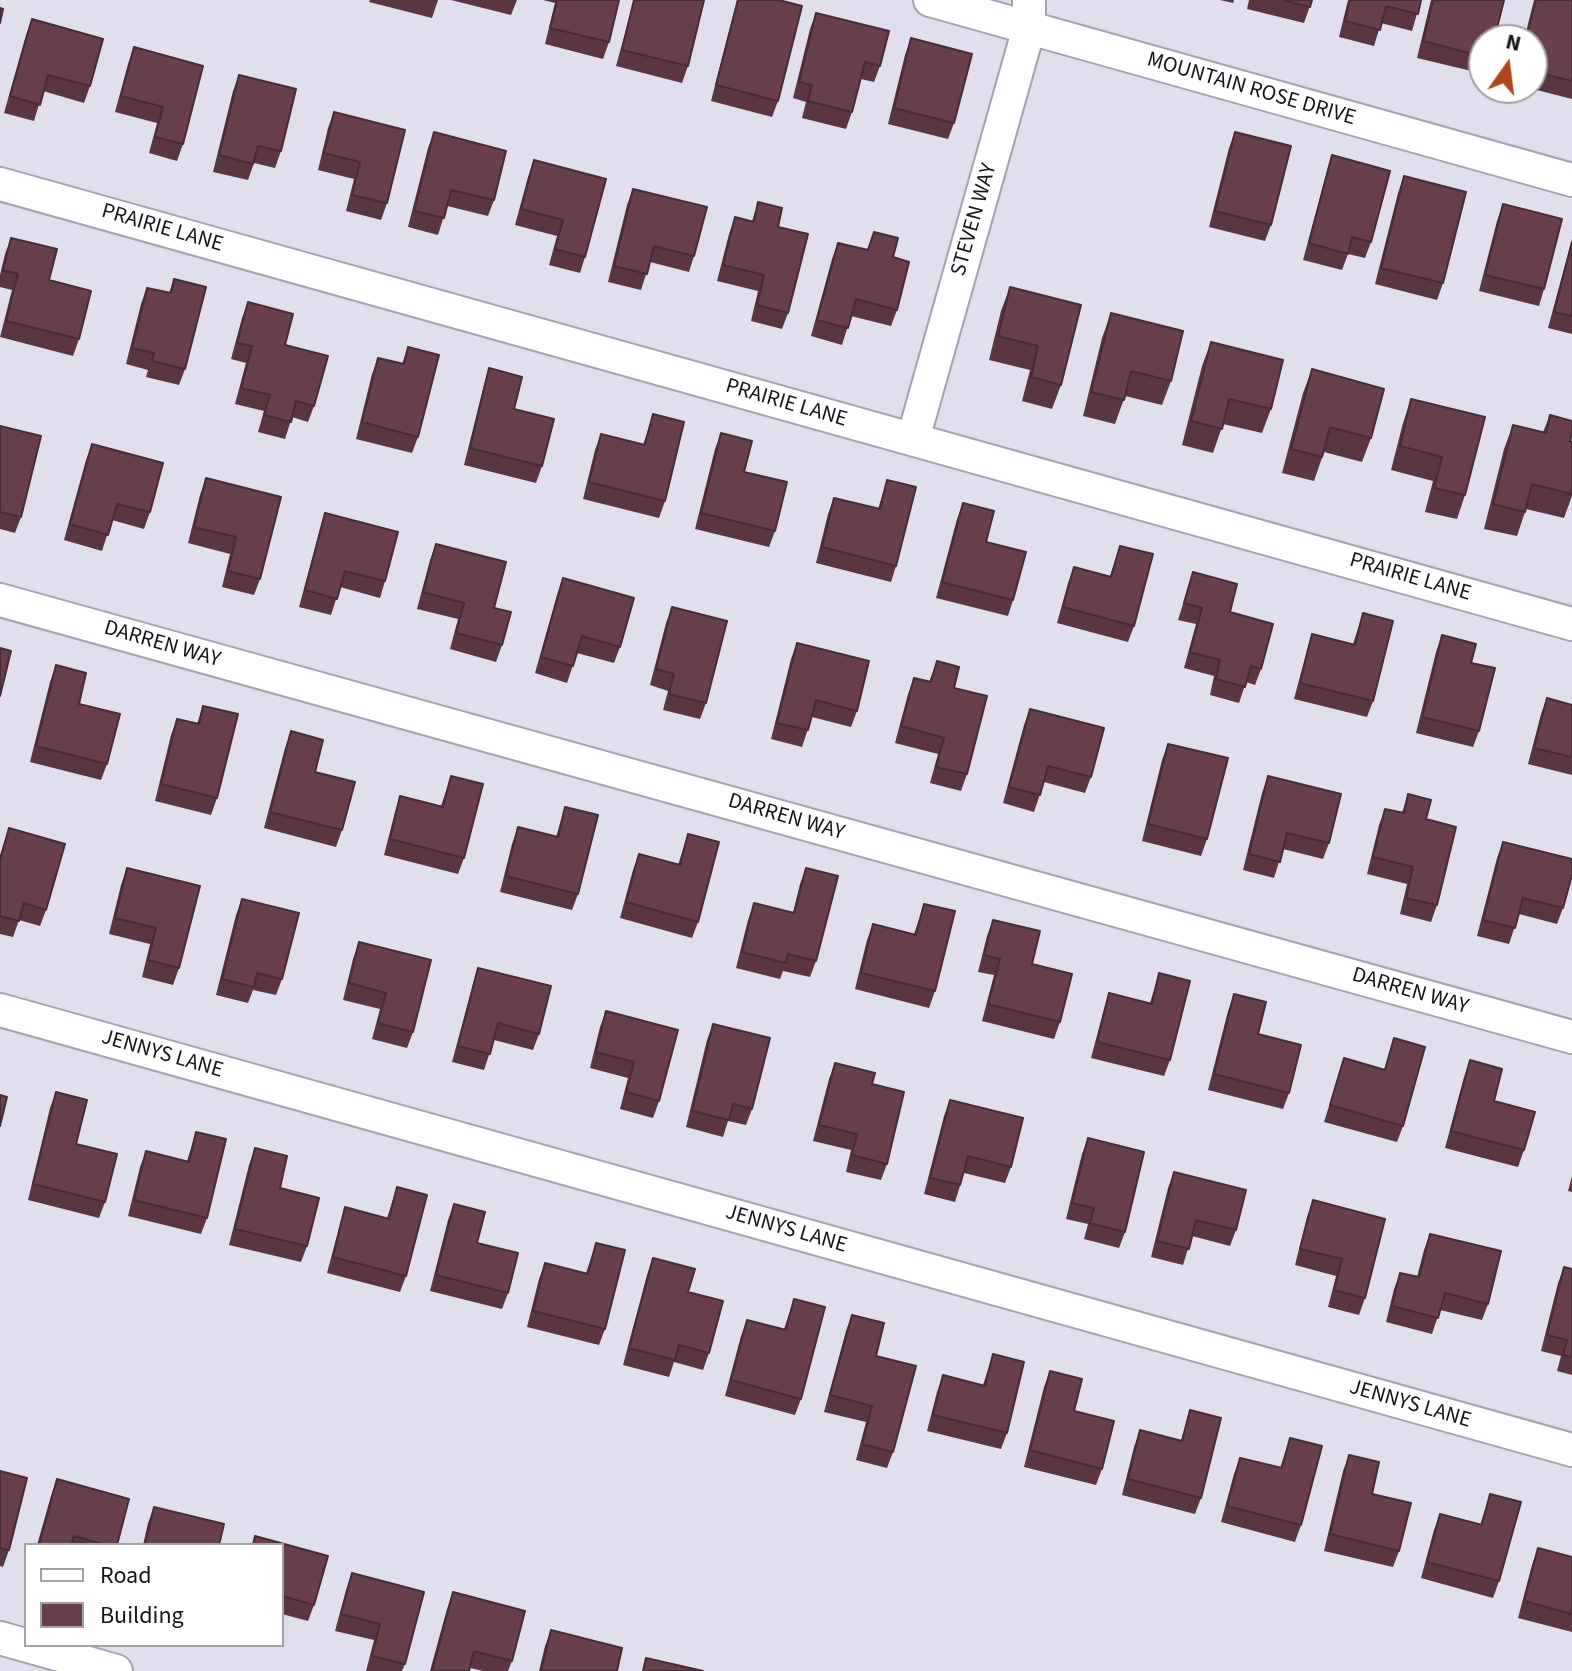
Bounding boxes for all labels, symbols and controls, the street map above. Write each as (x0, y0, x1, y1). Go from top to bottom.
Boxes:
north arrow (1468, 24, 1548, 104)
text: N (1502, 25, 1524, 60)
street label: MOUNTAIN ROSE DRIVE (1144, 48, 1358, 132)
street label: STEVEN WAY (946, 161, 1004, 279)
street label: PRAIRIE LANE (98, 199, 226, 259)
street label: PRAIRIE LANE (722, 374, 850, 434)
street label: PRAIRIE LANE (1346, 548, 1474, 608)
street label: DARREN WAY (101, 616, 223, 674)
street label: DARREN WAY (725, 789, 847, 847)
street label: DARREN WAY (1349, 963, 1471, 1021)
street label: JENNYS LANE (98, 1025, 226, 1085)
street label: JENNYS LANE (722, 1200, 850, 1260)
street label: JENNYS LANE (1346, 1375, 1474, 1435)
legend (24, 1543, 284, 1647)
text: Road (100, 1558, 152, 1593)
text: Building (100, 1598, 184, 1633)

